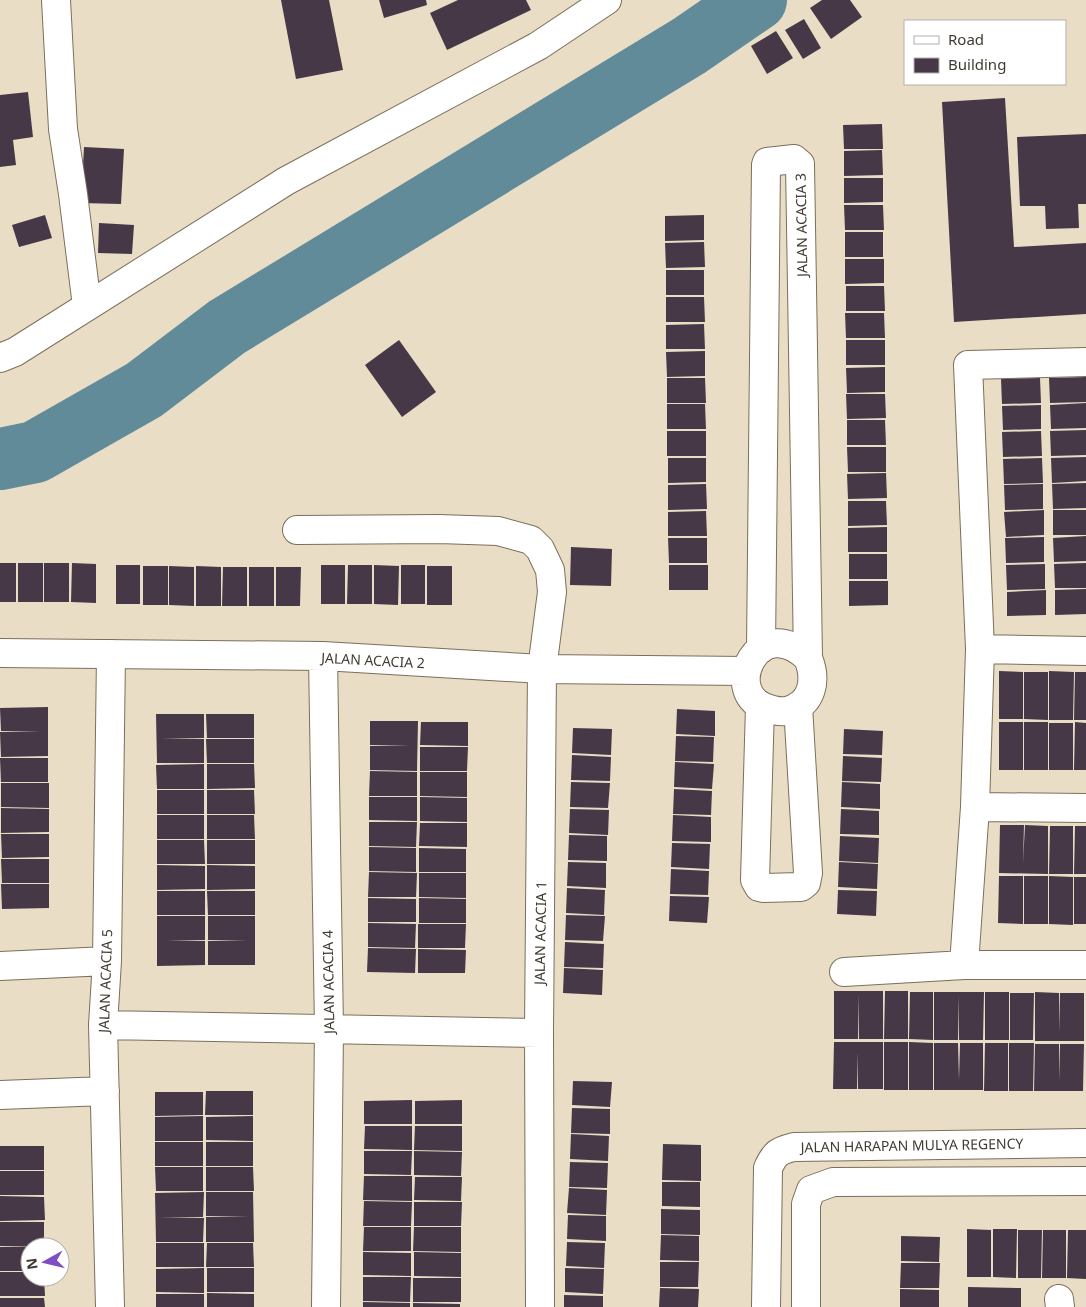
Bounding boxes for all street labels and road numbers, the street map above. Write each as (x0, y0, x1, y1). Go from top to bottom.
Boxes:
street label: JALAN ACACIA 3 (791, 173, 811, 279)
street label: JALAN ACACIA 2 (319, 648, 425, 672)
street label: JALAN ACACIA 1 (530, 881, 550, 987)
street label: JALAN ACACIA 5 (94, 929, 116, 1035)
street label: JALAN ACACIA 4 (318, 930, 338, 1036)
street label: JALAN HARAPAN MULYA REGENCY (798, 1134, 1024, 1156)

